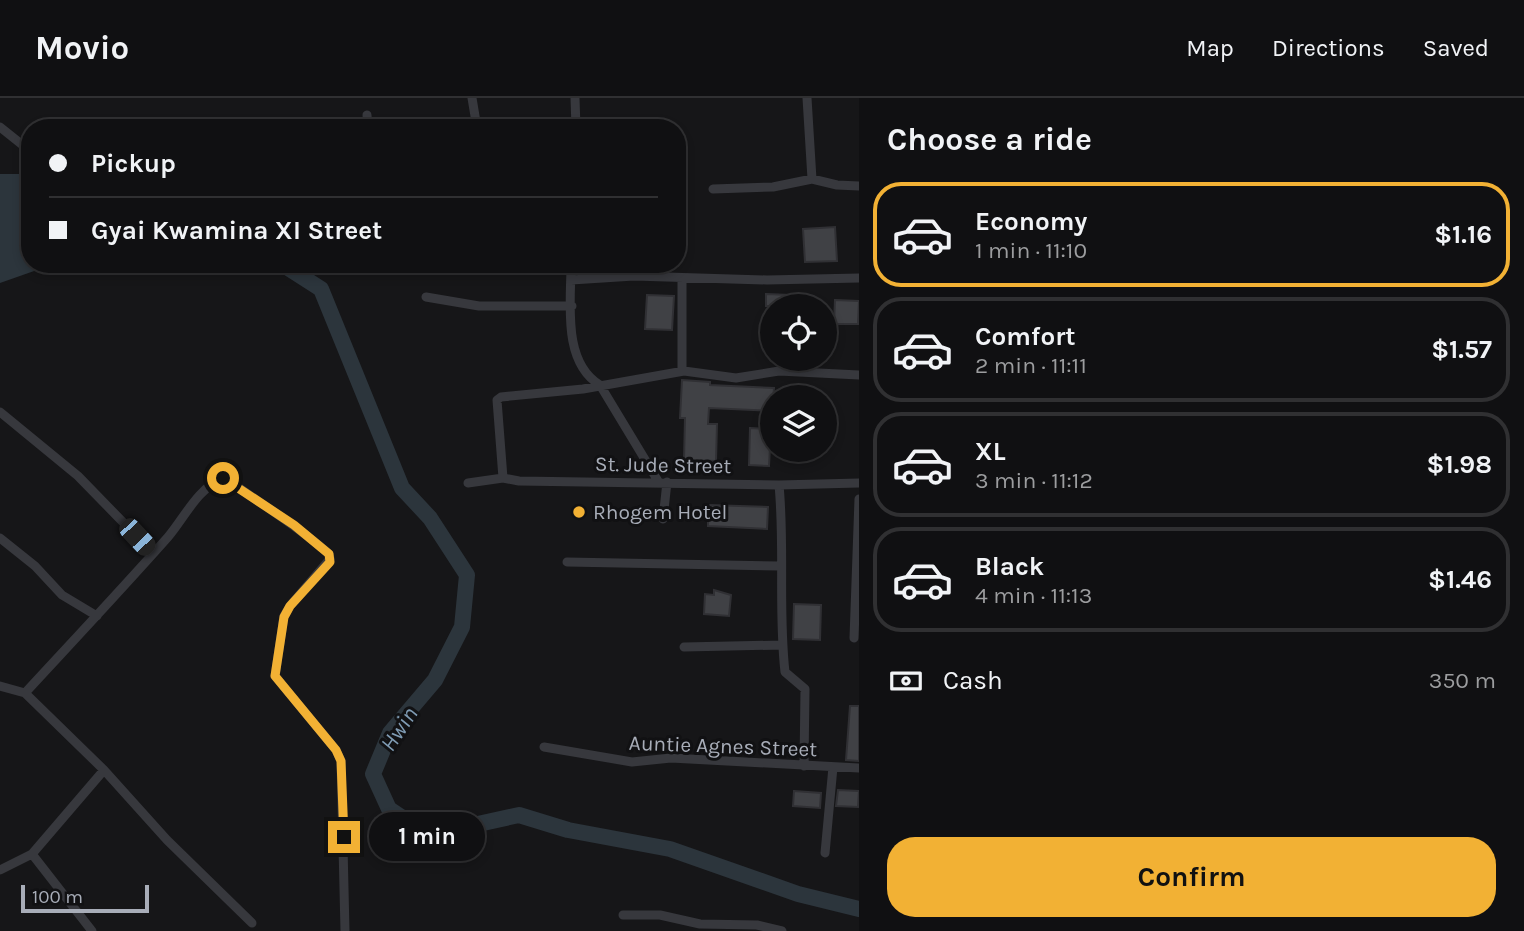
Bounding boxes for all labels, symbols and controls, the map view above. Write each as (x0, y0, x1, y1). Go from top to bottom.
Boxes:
text: Movio (35, 29, 129, 67)
text: Map (1186, 34, 1234, 62)
text: Directions (1272, 34, 1385, 62)
text: Saved (1423, 34, 1489, 62)
text: Choose a ride (887, 121, 1092, 158)
text: Pickup (91, 148, 176, 179)
icon: car (891, 203, 954, 266)
text: Economy (975, 206, 1087, 237)
text: Gyai Kwamina XI Street (91, 215, 382, 246)
text: $1.16 (1434, 219, 1492, 250)
text: 1 min · 11:10 (975, 237, 1087, 264)
map controls (760, 294, 837, 462)
button: locate (760, 294, 837, 371)
icon: car (891, 318, 954, 381)
text: Comfort (975, 321, 1076, 352)
text: $1.57 (1431, 334, 1492, 365)
text: 2 min · 11:11 (975, 352, 1087, 379)
button: layers (760, 385, 837, 462)
icon: car (891, 433, 954, 496)
text: XL (975, 436, 1006, 467)
text: $1.98 (1427, 449, 1492, 480)
street label: St. Jude Street (595, 452, 731, 478)
route start (207, 462, 239, 494)
text: 3 min · 11:12 (975, 467, 1093, 494)
place label: Rhogem Hotel (593, 500, 727, 524)
marker: Rhogem Hotel (571, 504, 587, 520)
car (115, 514, 160, 560)
icon: car (891, 548, 954, 611)
text: Black (975, 551, 1044, 582)
text: $1.46 (1428, 564, 1492, 595)
text: 4 min · 11:13 (975, 582, 1092, 609)
icon: cash (887, 662, 925, 700)
text: Cash (943, 665, 1003, 696)
text: 350 m (1429, 667, 1496, 694)
water label: Hwin (375, 702, 423, 756)
street label: Auntie Agnes Street (628, 731, 818, 761)
callout: 1 min (368, 812, 484, 862)
route end (328, 821, 360, 853)
text: 1 min (398, 823, 456, 850)
button: Confirm (887, 837, 1496, 917)
scale bar (21, 882, 149, 914)
text: 100 m (32, 886, 83, 908)

